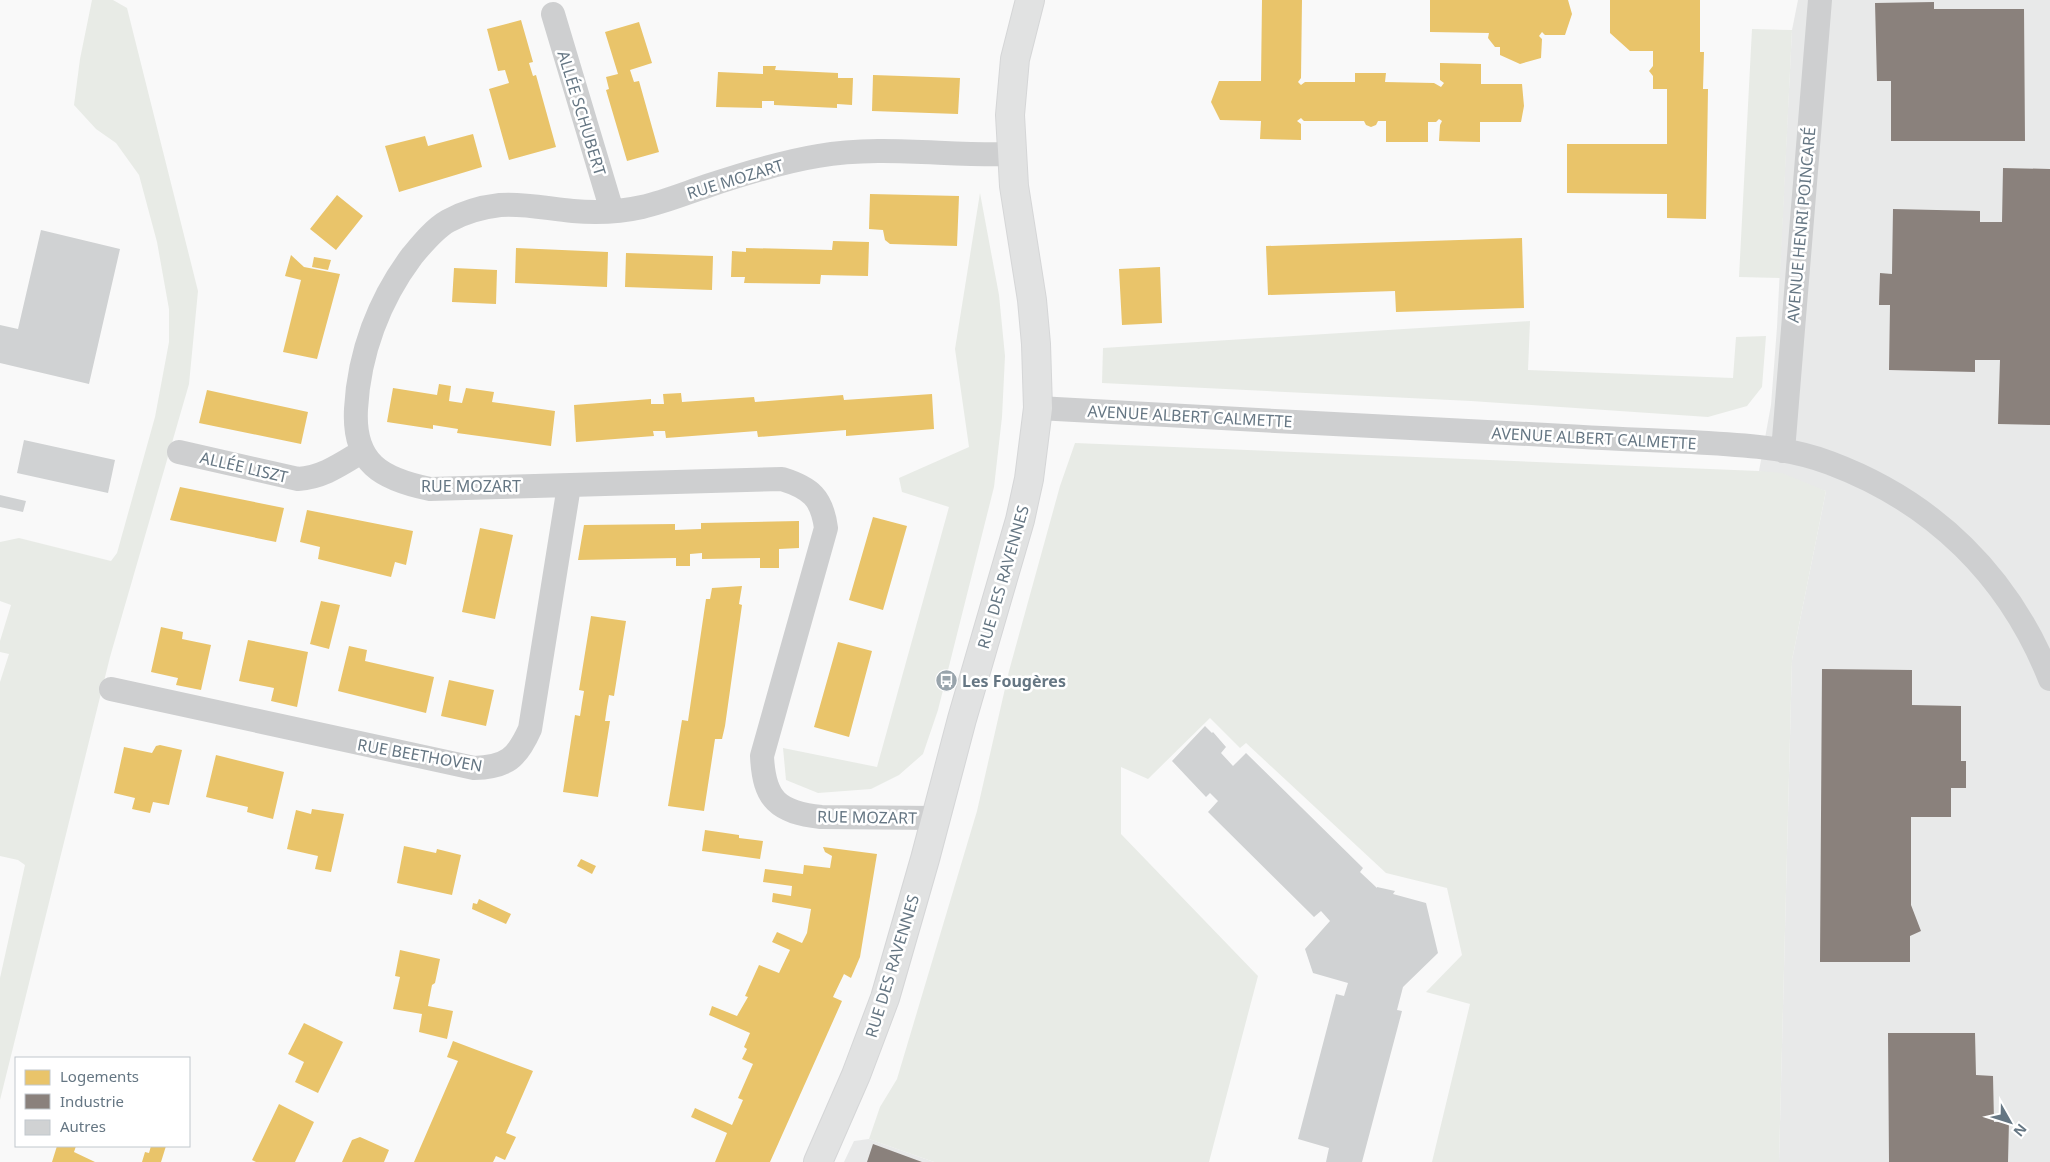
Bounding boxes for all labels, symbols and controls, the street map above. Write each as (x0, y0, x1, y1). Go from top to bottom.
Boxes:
street label: ALLÉE SCHUBERT (553, 48, 611, 178)
street label: AVENUE HENRI POINCARÉ (1781, 126, 1821, 324)
street label: RUE MOZART (684, 154, 786, 204)
street label: AVENUE ALBERT CALMETTE (1087, 400, 1293, 432)
street label: AVENUE ALBERT CALMETTE (1491, 422, 1697, 454)
street label: ALLÉE LISZT (198, 446, 290, 488)
street label: RUE MOZART (421, 475, 521, 497)
street label: RUE DES RAVENNES (972, 503, 1034, 651)
bus stop icon: Les Fougères (934, 669, 958, 693)
place label: Les Fougères (962, 670, 1066, 692)
street label: RUE BEETHOVEN (356, 733, 484, 777)
street label: RUE MOZART (817, 805, 917, 829)
street label: RUE DES RAVENNES (860, 892, 924, 1040)
legend (15, 1057, 190, 1147)
text: Logements (60, 1066, 139, 1086)
text: Industrie (60, 1091, 124, 1111)
north arrow (1985, 1097, 2035, 1147)
text: Autres (60, 1116, 106, 1136)
text: N (2010, 1120, 2031, 1141)

